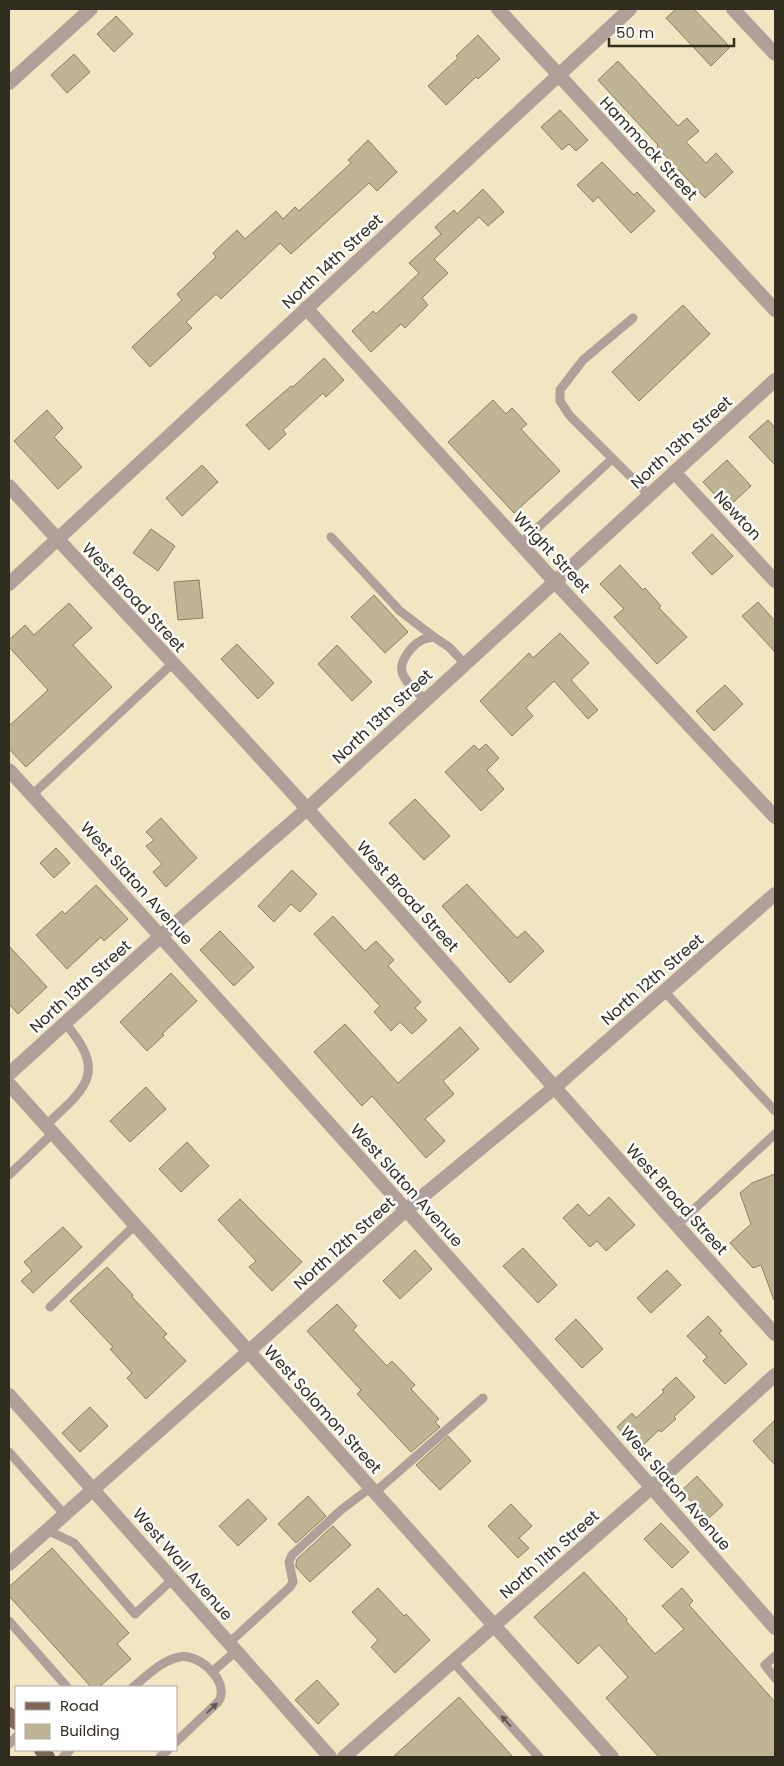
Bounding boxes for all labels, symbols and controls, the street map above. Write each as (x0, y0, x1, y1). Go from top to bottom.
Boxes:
scale bar (609, 15, 734, 47)
text: 50 m (616, 22, 654, 43)
street label: Hammock Street (594, 91, 703, 205)
street label: North 14th Street (277, 208, 388, 314)
street label: North 13th Street (626, 390, 737, 494)
street label: Newton (709, 485, 767, 545)
street label: Wright Street (508, 507, 595, 598)
street label: West Broad Street (77, 537, 191, 658)
street label: North 13th Street (327, 664, 438, 769)
street label: West Slaton Avenue (75, 817, 198, 950)
street label: West Broad Street (351, 836, 464, 957)
street label: North 12th Street (596, 928, 709, 1030)
street label: North 13th Street (25, 934, 136, 1038)
street label: West Slaton Avenue (345, 1119, 468, 1252)
street label: West Broad Street (620, 1139, 733, 1260)
street label: North 12th Street (289, 1191, 400, 1295)
street label: West Solomon Street (259, 1340, 387, 1479)
street label: West Slaton Avenue (615, 1421, 736, 1556)
street label: West Wall Avenue (127, 1503, 238, 1626)
street label: North 11th Street (495, 1505, 604, 1604)
legend (15, 1686, 178, 1751)
text: Road (60, 1695, 99, 1716)
one-way arrow (205, 1702, 217, 1714)
one-way arrow (500, 1716, 512, 1728)
text: Building (60, 1720, 120, 1741)

